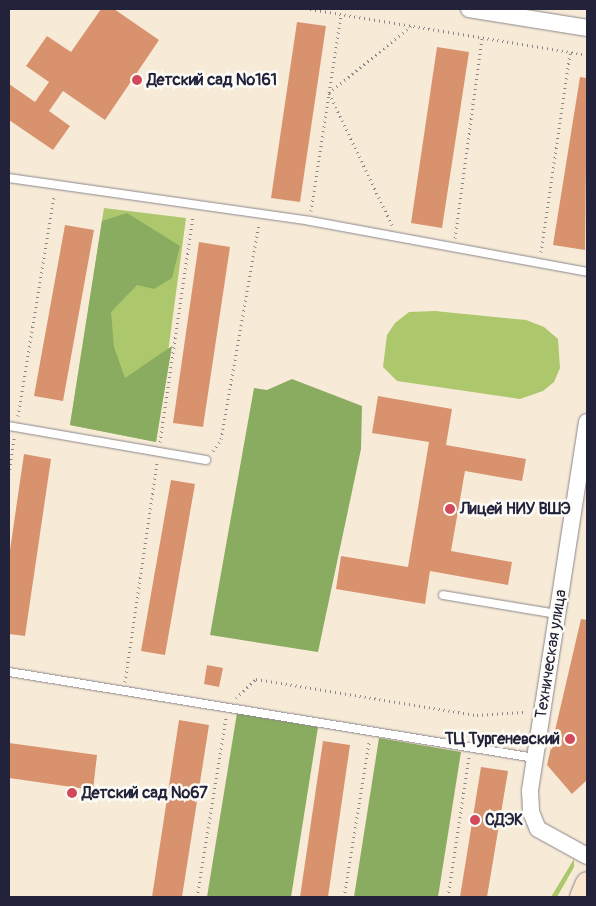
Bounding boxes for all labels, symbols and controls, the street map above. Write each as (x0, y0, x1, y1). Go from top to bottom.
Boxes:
place label: Детский сад №161 (147, 70, 277, 90)
marker: Детский сад №161 (131, 74, 143, 86)
place label: Лицей НИУ ВШЭ (460, 499, 570, 519)
marker: Лицей НИУ ВШЭ (444, 503, 456, 515)
street label: Техническая улица (531, 588, 571, 720)
place label: ТЦ Тургеневский (445, 729, 560, 749)
marker: ТЦ Тургеневский (564, 733, 576, 745)
place label: Детский сад №67 (82, 783, 208, 803)
marker: Детский сад №67 (66, 787, 78, 799)
place label: СДЭК (485, 810, 523, 830)
marker: СДЭК (469, 814, 481, 826)

